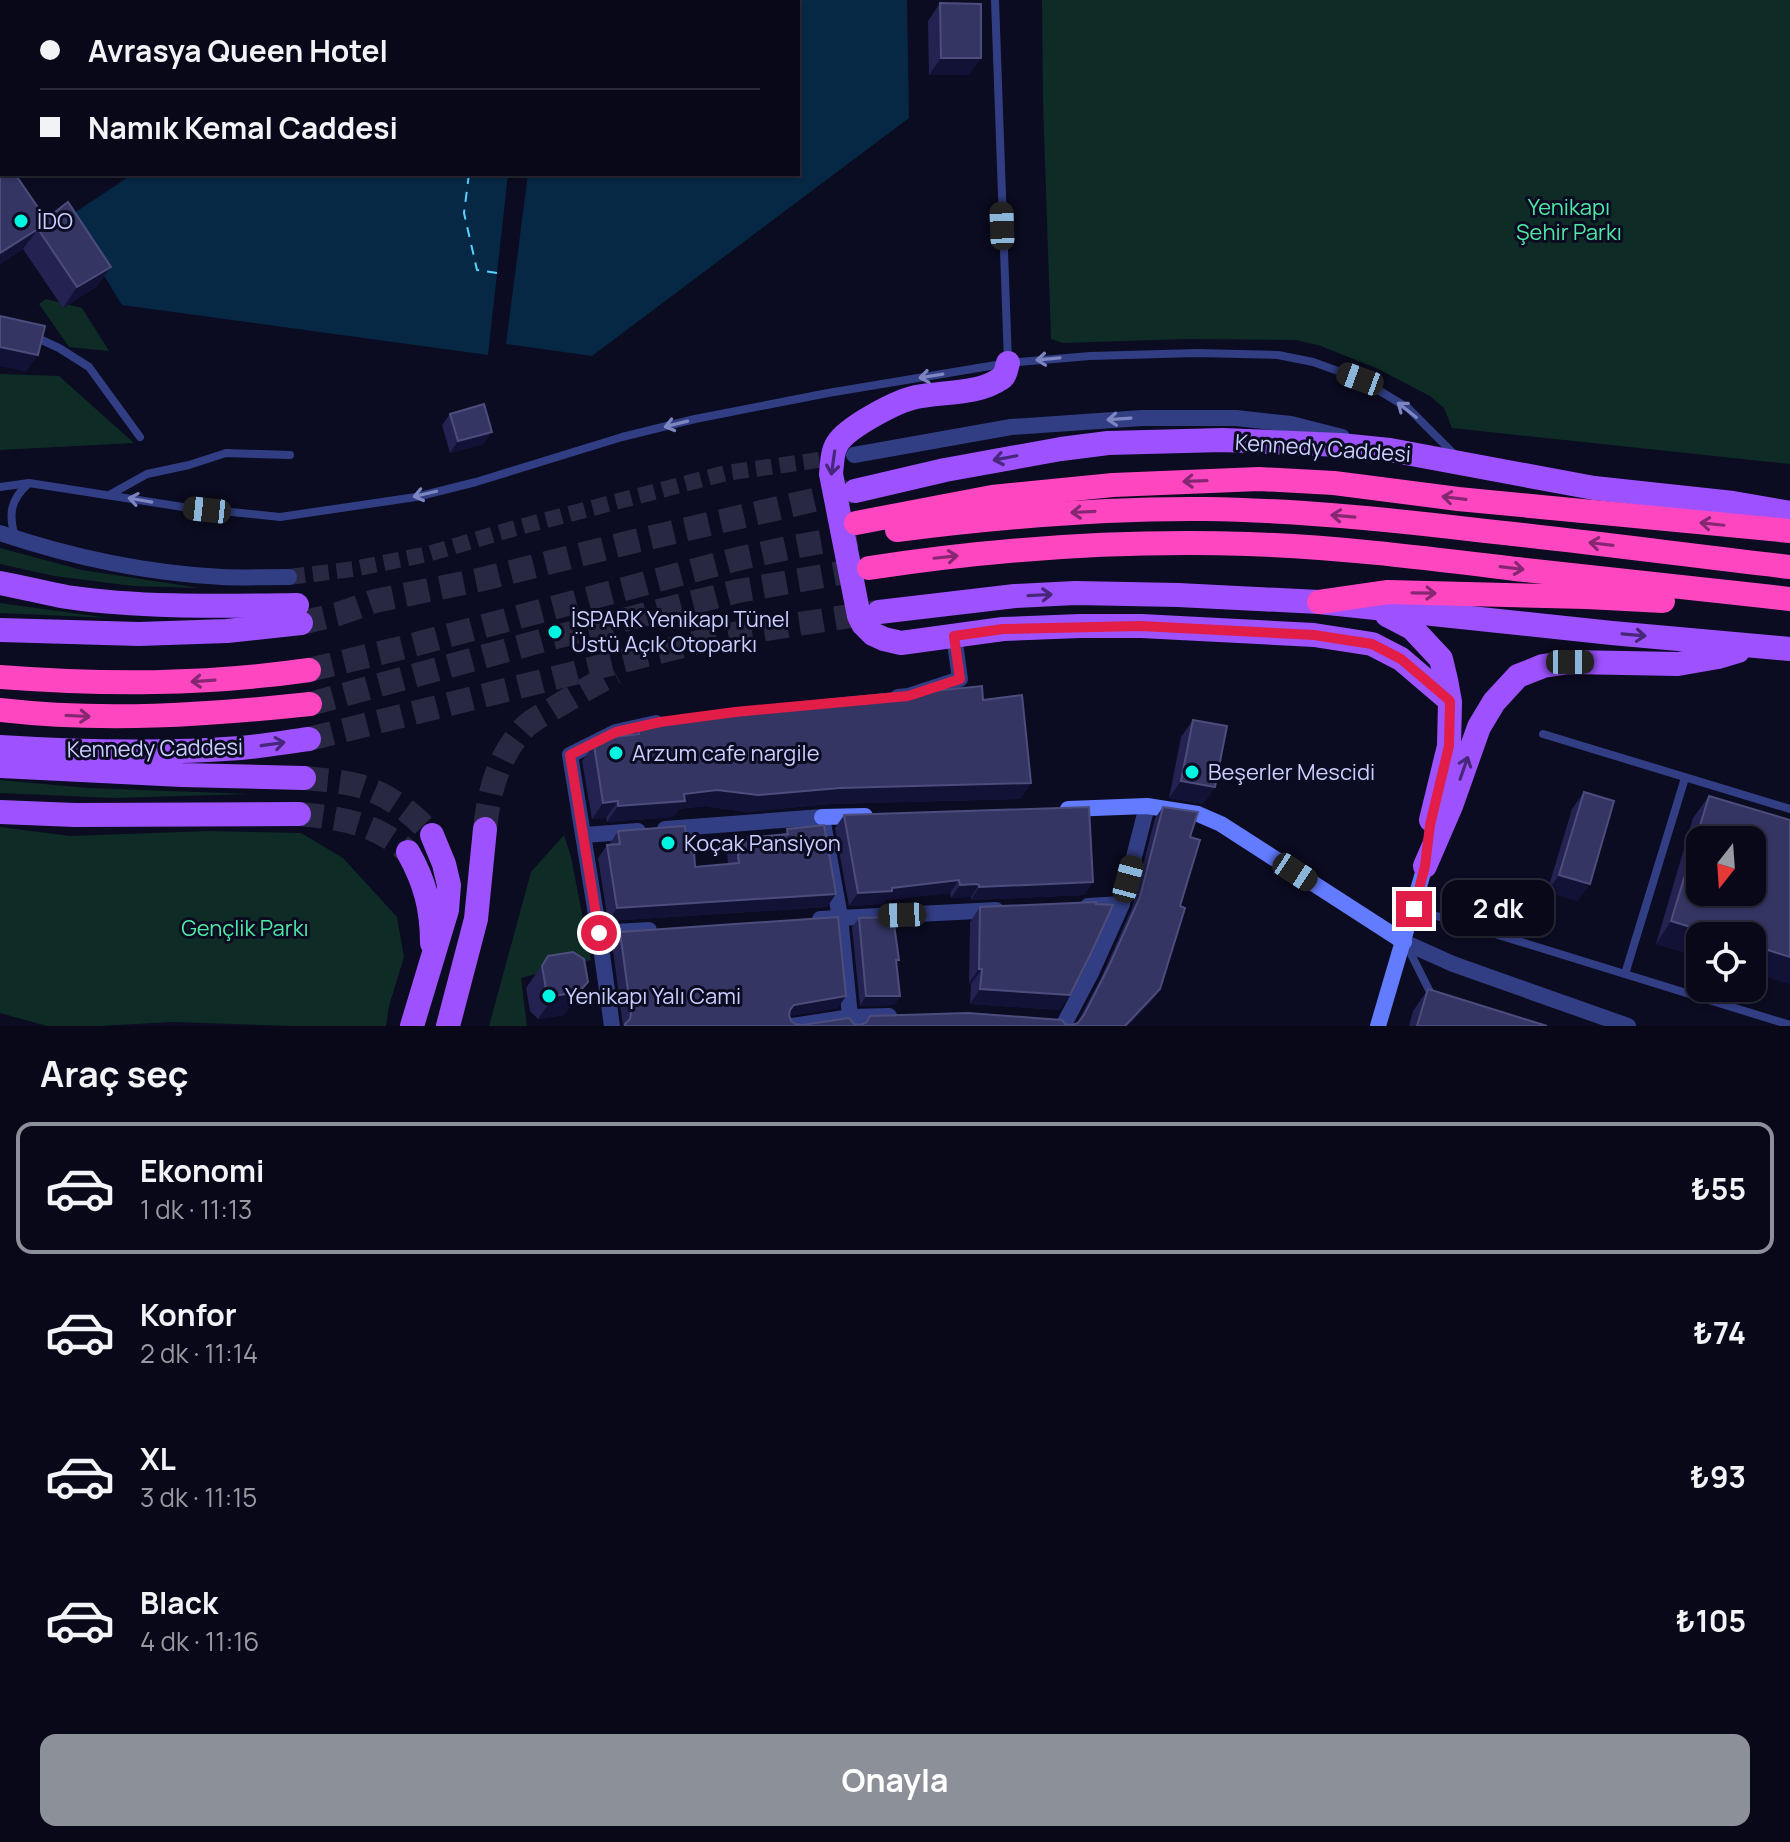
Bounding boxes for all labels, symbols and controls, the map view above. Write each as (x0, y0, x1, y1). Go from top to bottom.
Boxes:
text: Avrasya Queen Hotel (88, 30, 388, 71)
text: Namık Kemal Caddesi (88, 107, 398, 148)
park label: Yenikapı Şehir Parkı (1516, 192, 1622, 247)
car (989, 202, 1015, 250)
place label: İDO (37, 206, 73, 236)
marker: İDO (12, 212, 30, 230)
one-way arrow (1035, 352, 1062, 367)
car (1333, 360, 1387, 398)
one-way arrow (919, 369, 944, 384)
one-way arrow (1397, 401, 1418, 418)
one-way arrow (1106, 412, 1133, 427)
one-way arrow (663, 417, 689, 432)
street label: Kennedy Caddesi (1234, 427, 1412, 469)
one-way arrow (825, 450, 840, 475)
one-way arrow (993, 452, 1018, 467)
one-way arrow (1182, 473, 1209, 488)
one-way arrow (413, 488, 439, 503)
one-way arrow (1442, 490, 1467, 505)
one-way arrow (128, 492, 154, 507)
car (182, 496, 232, 524)
one-way arrow (1070, 505, 1097, 520)
one-way arrow (1330, 508, 1357, 523)
one-way arrow (1699, 517, 1726, 532)
one-way arrow (1589, 536, 1614, 551)
one-way arrow (932, 550, 959, 565)
one-way arrow (1499, 561, 1524, 576)
one-way arrow (1410, 585, 1437, 601)
one-way arrow (1026, 587, 1053, 602)
place label: İSPARK Yenikapı Tünel Üstü Açık Otoparkı (571, 604, 790, 659)
marker: İSPARK Yenikapı Tünel Üstü Açık Otoparkı (546, 623, 564, 641)
one-way arrow (1620, 628, 1647, 643)
car (1546, 650, 1594, 674)
one-way arrow (190, 674, 217, 689)
one-way arrow (64, 709, 91, 724)
street label: Kennedy Caddesi (67, 731, 243, 765)
one-way arrow (260, 736, 286, 751)
place label: Arzum cafe nargile (632, 738, 820, 768)
marker: Arzum cafe nargile (607, 744, 625, 762)
one-way arrow (1458, 755, 1473, 780)
place label: Beşerler Mescidi (1208, 757, 1375, 787)
marker: Beşerler Mescidi (1183, 763, 1201, 781)
north arrow (1686, 826, 1766, 906)
map controls (1686, 826, 1766, 1002)
place label: Koçak Pansiyon (684, 828, 841, 858)
marker: Koçak Pansiyon (659, 834, 677, 852)
car (1268, 849, 1322, 895)
car (1110, 853, 1146, 905)
callout: 2 dk (1442, 881, 1554, 937)
text: 2 dk (1473, 890, 1523, 926)
route end (1396, 891, 1432, 927)
car (878, 902, 926, 928)
park label: Gençlik Parkı (181, 913, 309, 943)
route start (581, 915, 617, 951)
button: locate (1686, 922, 1766, 1002)
place label: Yenikapı Yalı Cami (565, 981, 741, 1011)
marker: Yenikapı Yalı Cami (540, 987, 558, 1005)
text: Araç seç (40, 1049, 189, 1098)
text: Ekonomi (140, 1150, 264, 1191)
icon: car (44, 1152, 116, 1224)
text: ₺55 (1691, 1168, 1746, 1209)
text: 1 dk · 11:13 (140, 1191, 253, 1227)
text: Konfor (140, 1294, 237, 1335)
icon: car (44, 1296, 116, 1368)
text: ₺74 (1693, 1312, 1746, 1353)
text: 2 dk · 11:14 (140, 1335, 258, 1371)
text: XL (140, 1438, 176, 1479)
icon: car (44, 1440, 116, 1512)
text: ₺93 (1690, 1456, 1746, 1497)
text: 3 dk · 11:15 (140, 1479, 257, 1515)
text: Black (140, 1582, 218, 1623)
icon: car (44, 1584, 116, 1656)
text: ₺105 (1676, 1600, 1746, 1641)
text: 4 dk · 11:16 (140, 1623, 259, 1659)
button: Onayla (40, 1734, 1750, 1826)

